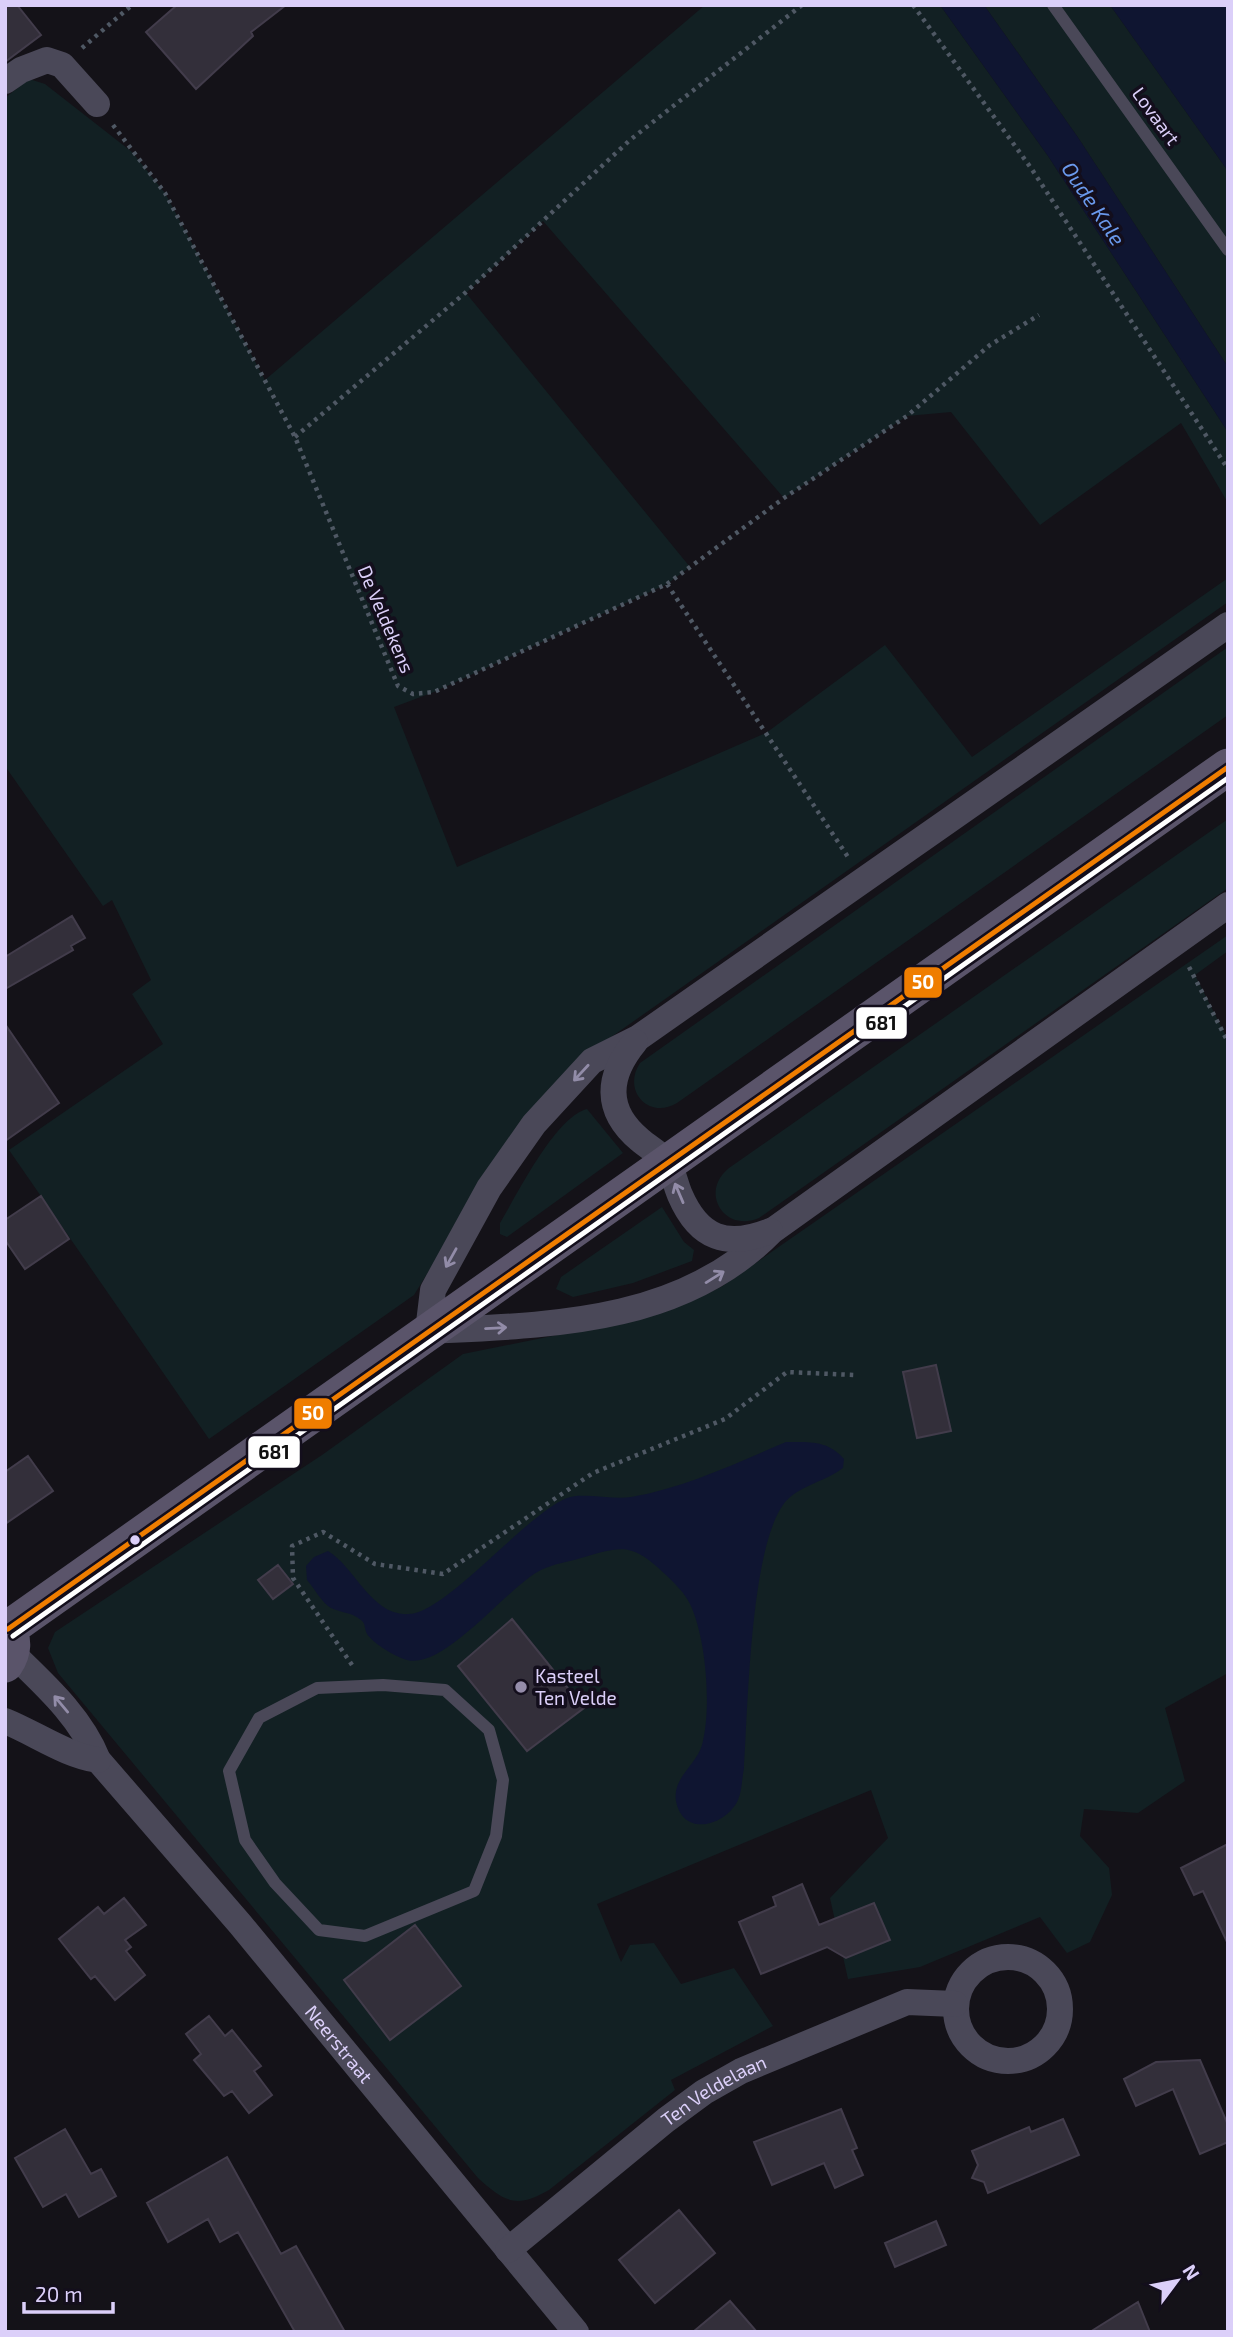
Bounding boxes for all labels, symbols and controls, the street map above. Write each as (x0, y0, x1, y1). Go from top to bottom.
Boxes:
street label: Lovaart (1128, 82, 1185, 149)
water label: Oude Kale (1057, 157, 1131, 250)
street label: De Veldekens (353, 562, 419, 676)
line badge: 50 (903, 966, 943, 999)
text: 50 (912, 970, 934, 993)
line badge: 681 (855, 1006, 908, 1040)
text: 681 (865, 1011, 897, 1034)
one-way arrow (573, 1064, 589, 1082)
one-way arrow (672, 1182, 685, 1204)
one-way arrow (443, 1248, 457, 1268)
one-way arrow (705, 1269, 724, 1284)
one-way arrow (484, 1321, 507, 1334)
line badge: 50 (293, 1397, 333, 1430)
text: 50 (302, 1401, 324, 1424)
line badge: 681 (247, 1435, 301, 1469)
text: 681 (258, 1440, 290, 1463)
unlabelled marker (128, 1533, 142, 1547)
place label: Kasteel Ten Velde (535, 1664, 617, 1709)
marker: Kasteel Ten Velde (513, 1679, 529, 1695)
one-way arrow (53, 1695, 69, 1713)
street label: Neerstraat (301, 2000, 378, 2087)
street label: Ten Veldelaan (656, 2050, 770, 2131)
north arrow (1142, 2246, 1212, 2316)
text: N (1178, 2260, 1205, 2284)
scale bar (24, 2270, 114, 2314)
text: 20 m (35, 2281, 83, 2306)

